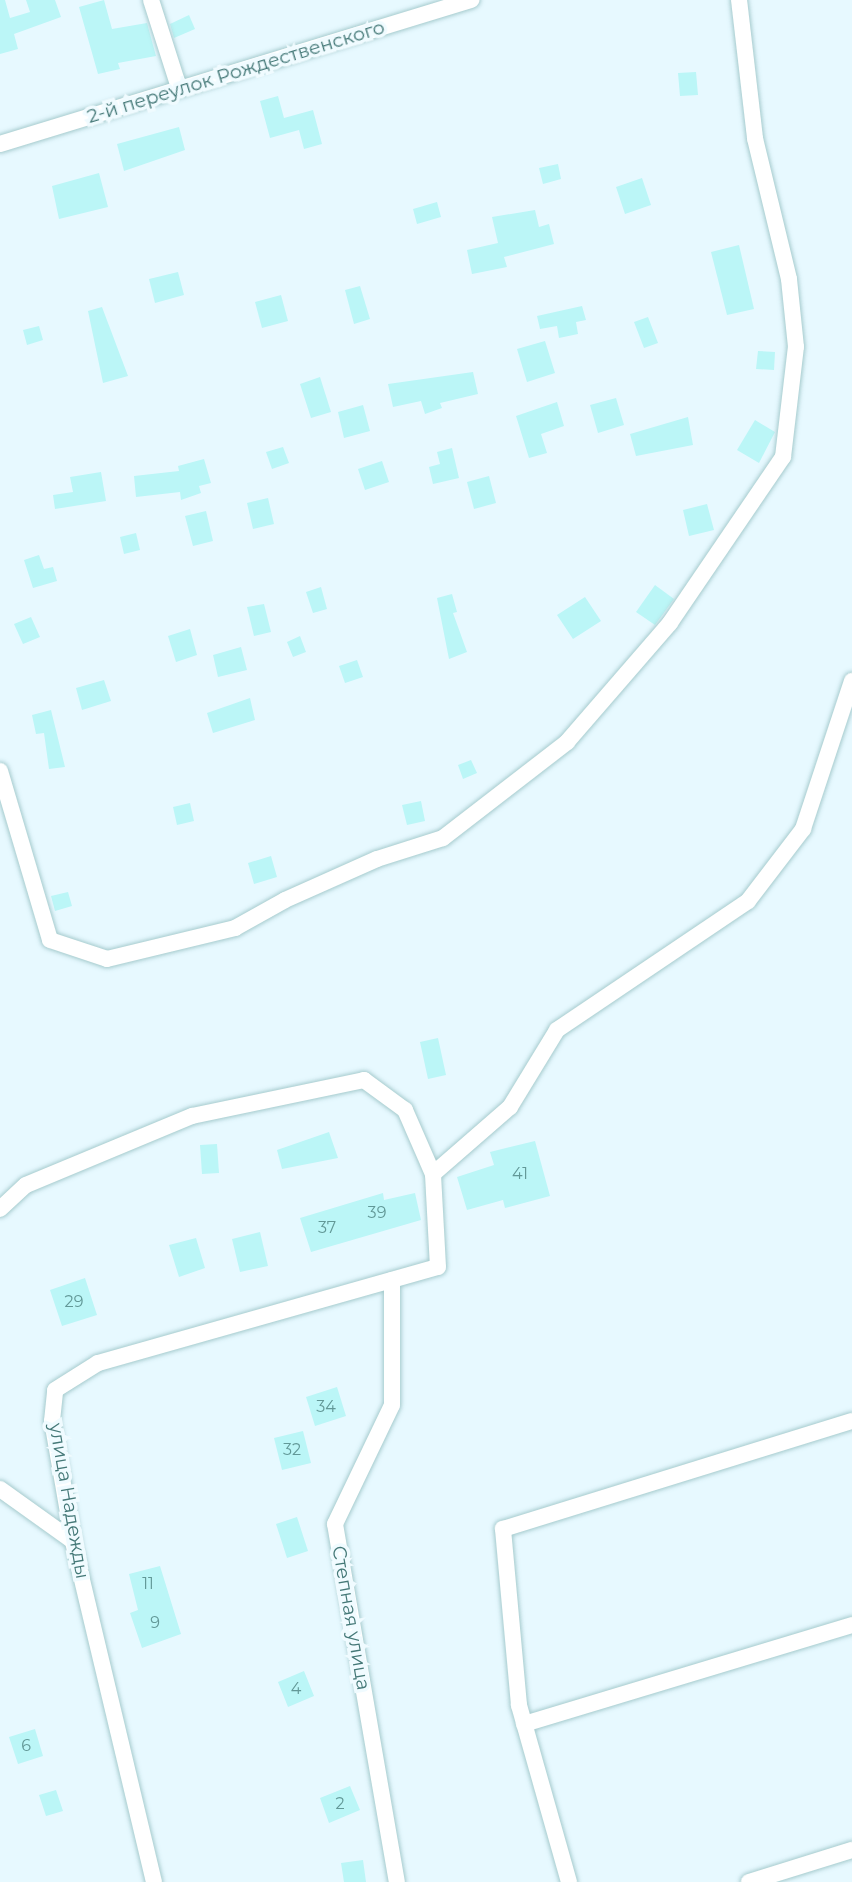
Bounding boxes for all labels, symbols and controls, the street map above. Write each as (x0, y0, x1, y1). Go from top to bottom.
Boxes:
street label: 2-й переулок Рождественского (84, 16, 388, 128)
house number: 41 (512, 1164, 528, 1184)
house number: 39 (368, 1203, 386, 1223)
house number: 37 (318, 1218, 336, 1238)
house number: 29 (65, 1292, 83, 1312)
house number: 34 (316, 1397, 336, 1417)
street label: улица Надежды (44, 1421, 94, 1581)
house number: 32 (283, 1440, 301, 1460)
street label: Степная улица (327, 1544, 375, 1692)
house number: 11 (142, 1574, 154, 1594)
house number: 9 (150, 1613, 160, 1633)
house number: 4 (291, 1679, 301, 1699)
house number: 6 (21, 1736, 31, 1756)
house number: 2 (335, 1794, 345, 1814)

